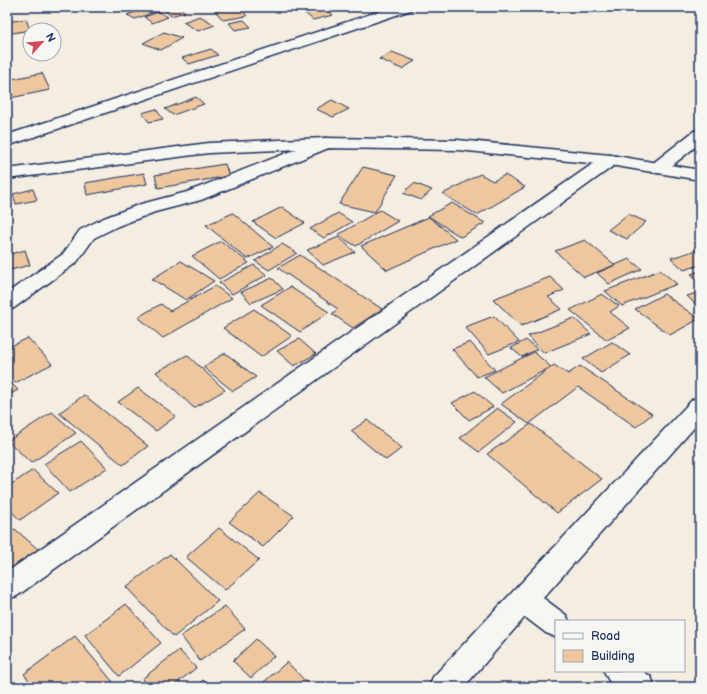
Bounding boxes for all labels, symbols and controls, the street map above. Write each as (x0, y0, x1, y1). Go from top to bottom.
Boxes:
north arrow (22, 22, 62, 62)
text: N (43, 31, 58, 44)
legend (555, 620, 685, 672)
text: Road (591, 629, 620, 644)
text: Building (591, 649, 635, 664)

